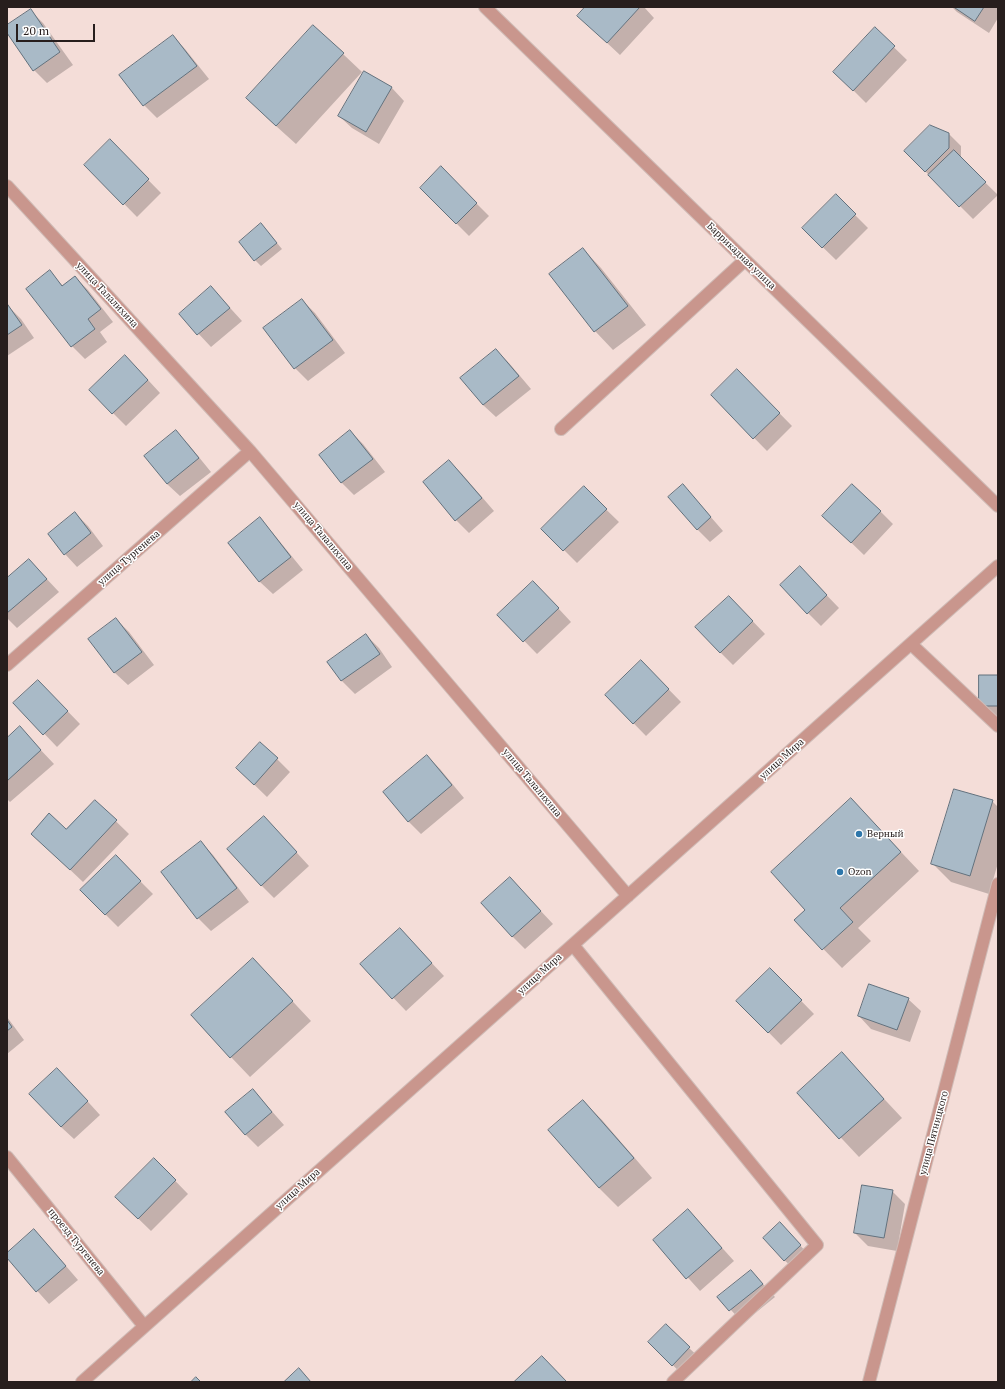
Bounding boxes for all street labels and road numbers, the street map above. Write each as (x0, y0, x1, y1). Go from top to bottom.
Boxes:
street label: Баррикадная улица (704, 220, 778, 292)
street label: улица Талалихина (73, 260, 141, 330)
street label: улица Талалихина (291, 499, 355, 573)
street label: улица Тургенева (96, 528, 162, 588)
street label: улица Мира (757, 736, 807, 782)
street label: улица Талалихина (500, 746, 564, 820)
street label: улица Мира (515, 951, 565, 997)
street label: улица Пятницкого (917, 1090, 951, 1176)
street label: улица Мира (273, 1166, 323, 1212)
street label: проезд Тургенева (45, 1206, 107, 1278)

